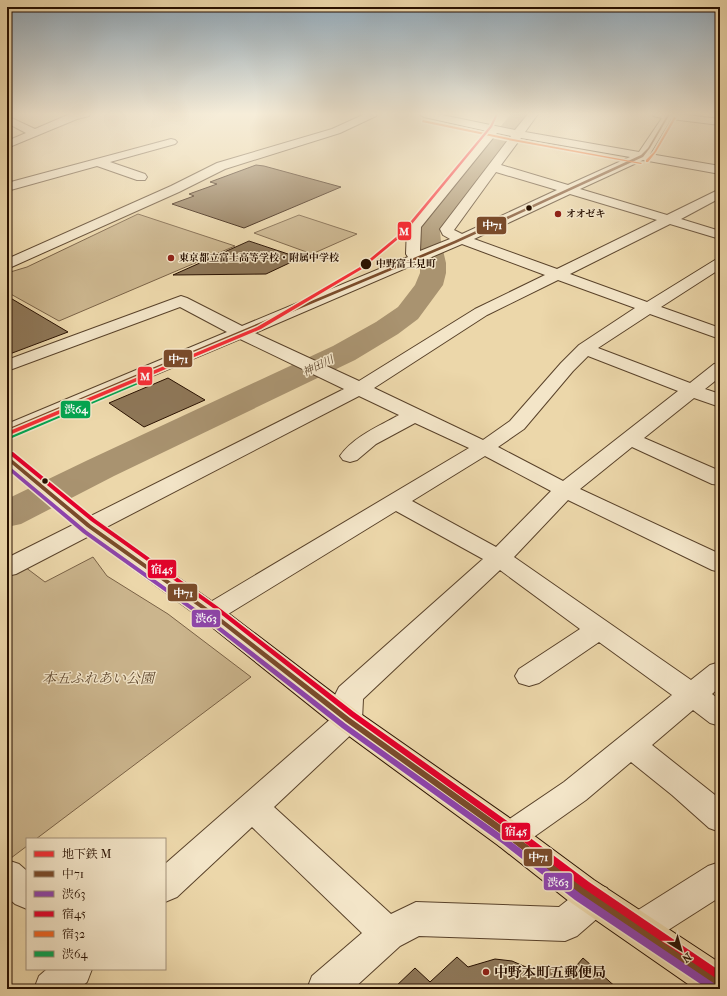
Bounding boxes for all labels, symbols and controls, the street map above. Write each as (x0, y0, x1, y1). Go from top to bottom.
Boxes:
unlabelled marker (524, 203, 534, 213)
place label: オオゼキ (566, 208, 605, 220)
marker: オオゼキ (553, 209, 563, 219)
line badge: 中71 (476, 216, 507, 235)
text: 中71 (482, 219, 502, 232)
line badge: M (397, 221, 412, 241)
text: M (398, 225, 409, 238)
place label: 東京都立富士高等学校・附属中学校 (179, 252, 339, 264)
marker: 東京都立富士高等学校・附属中学校 (166, 253, 176, 263)
marker: 中野富士見町 (359, 257, 373, 271)
place label: 中野富士見町 (376, 258, 436, 270)
line badge: 中71 (163, 349, 193, 368)
water label: 神田川 (300, 352, 337, 379)
text: 中71 (168, 353, 188, 366)
line badge: M (137, 366, 153, 386)
text: M (139, 370, 150, 383)
line badge: 渋64 (60, 400, 91, 419)
text: 渋64 (64, 403, 88, 416)
unlabelled marker (40, 476, 50, 486)
line badge: 宿45 (147, 559, 177, 579)
text: 宿45 (151, 563, 173, 576)
line badge: 中71 (167, 583, 198, 602)
text: 中71 (173, 587, 193, 600)
line badge: 渋63 (191, 609, 221, 628)
text: 渋63 (195, 612, 217, 625)
park label: 本五ふれあい公園 (42, 670, 156, 687)
line badge: 宿45 (501, 822, 531, 841)
text: 宿45 (505, 825, 527, 838)
legend (26, 838, 166, 970)
text: 地下鉄 M (62, 847, 112, 861)
line badge: 中71 (523, 848, 553, 867)
text: 中71 (528, 851, 548, 864)
text: 中71 (62, 867, 84, 881)
line badge: 渋63 (543, 872, 573, 891)
text: 渋63 (547, 876, 569, 889)
text: 渋63 (62, 887, 85, 901)
text: 宿45 (62, 907, 86, 921)
text: 宿32 (62, 927, 85, 941)
north arrow (661, 930, 701, 970)
text: 渋64 (62, 947, 88, 961)
text: N (679, 950, 694, 966)
place label: 中野本町五郵便局 (494, 964, 606, 981)
marker: 中野本町五郵便局 (481, 967, 491, 977)

